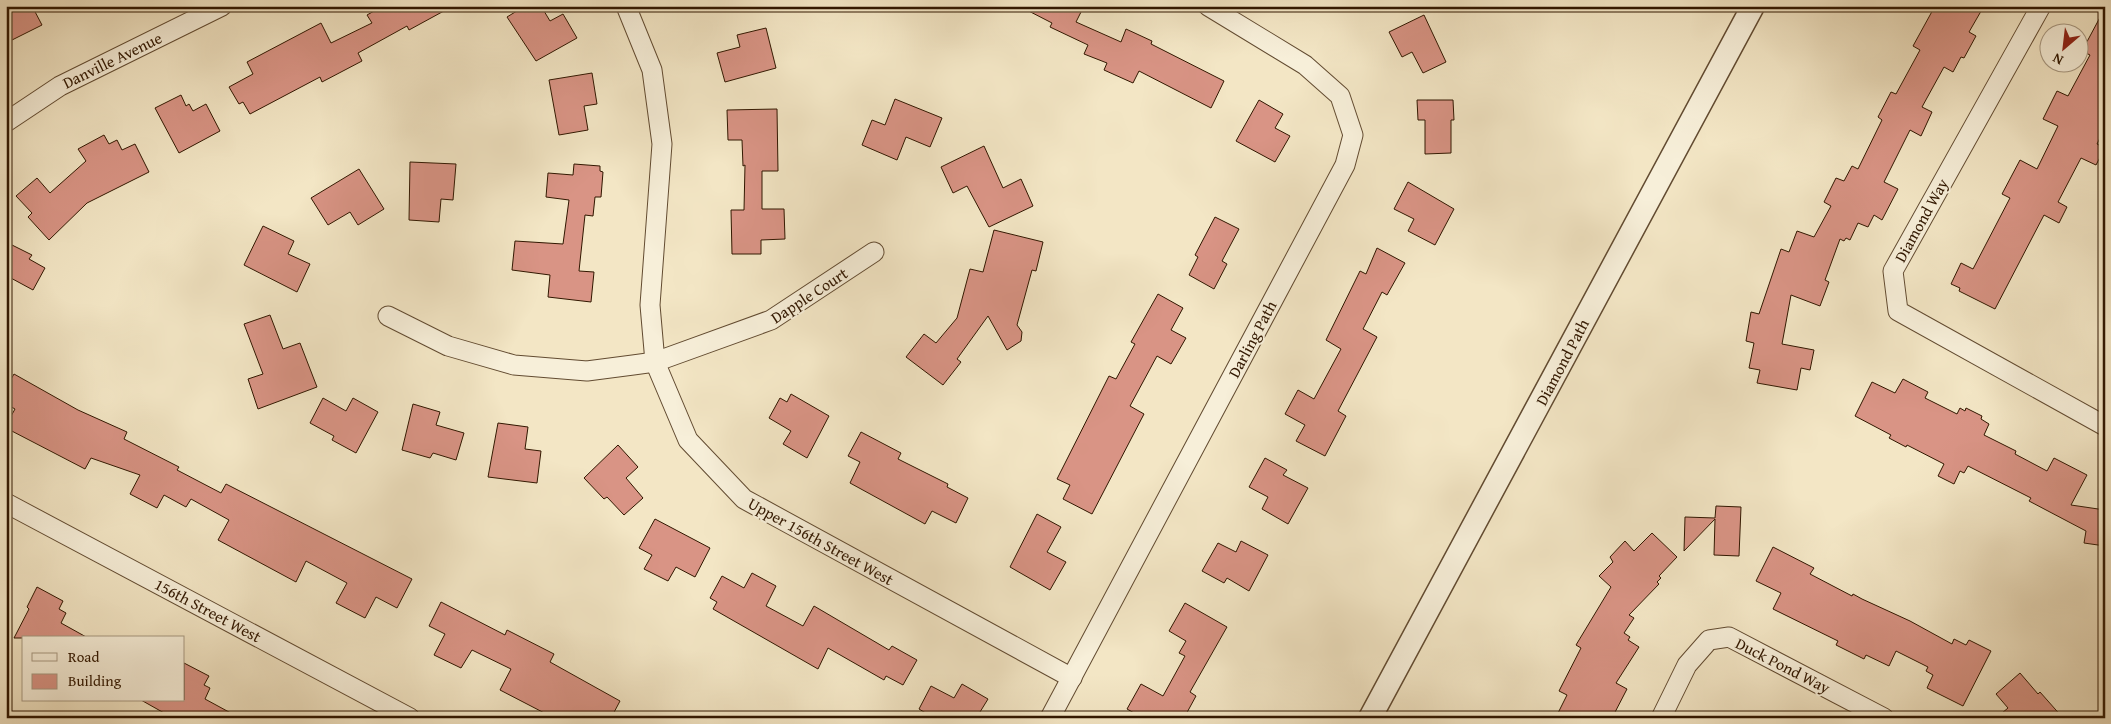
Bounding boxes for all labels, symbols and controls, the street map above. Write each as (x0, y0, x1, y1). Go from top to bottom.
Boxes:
north arrow (2038, 22, 2088, 72)
street label: Danville Avenue (58, 26, 166, 94)
text: N (2049, 48, 2067, 71)
street label: Diamond Way (1888, 174, 1954, 266)
street label: Dapple Court (766, 261, 853, 329)
street label: Darling Path (1222, 296, 1282, 382)
street label: Diamond Path (1529, 314, 1595, 410)
street label: Upper 156th Street West (744, 491, 898, 591)
street label: 156th Street West (150, 572, 266, 648)
street label: Duck Pond Way (1732, 631, 1834, 699)
legend (22, 636, 185, 702)
text: Road (68, 646, 99, 667)
text: Building (68, 670, 122, 691)

